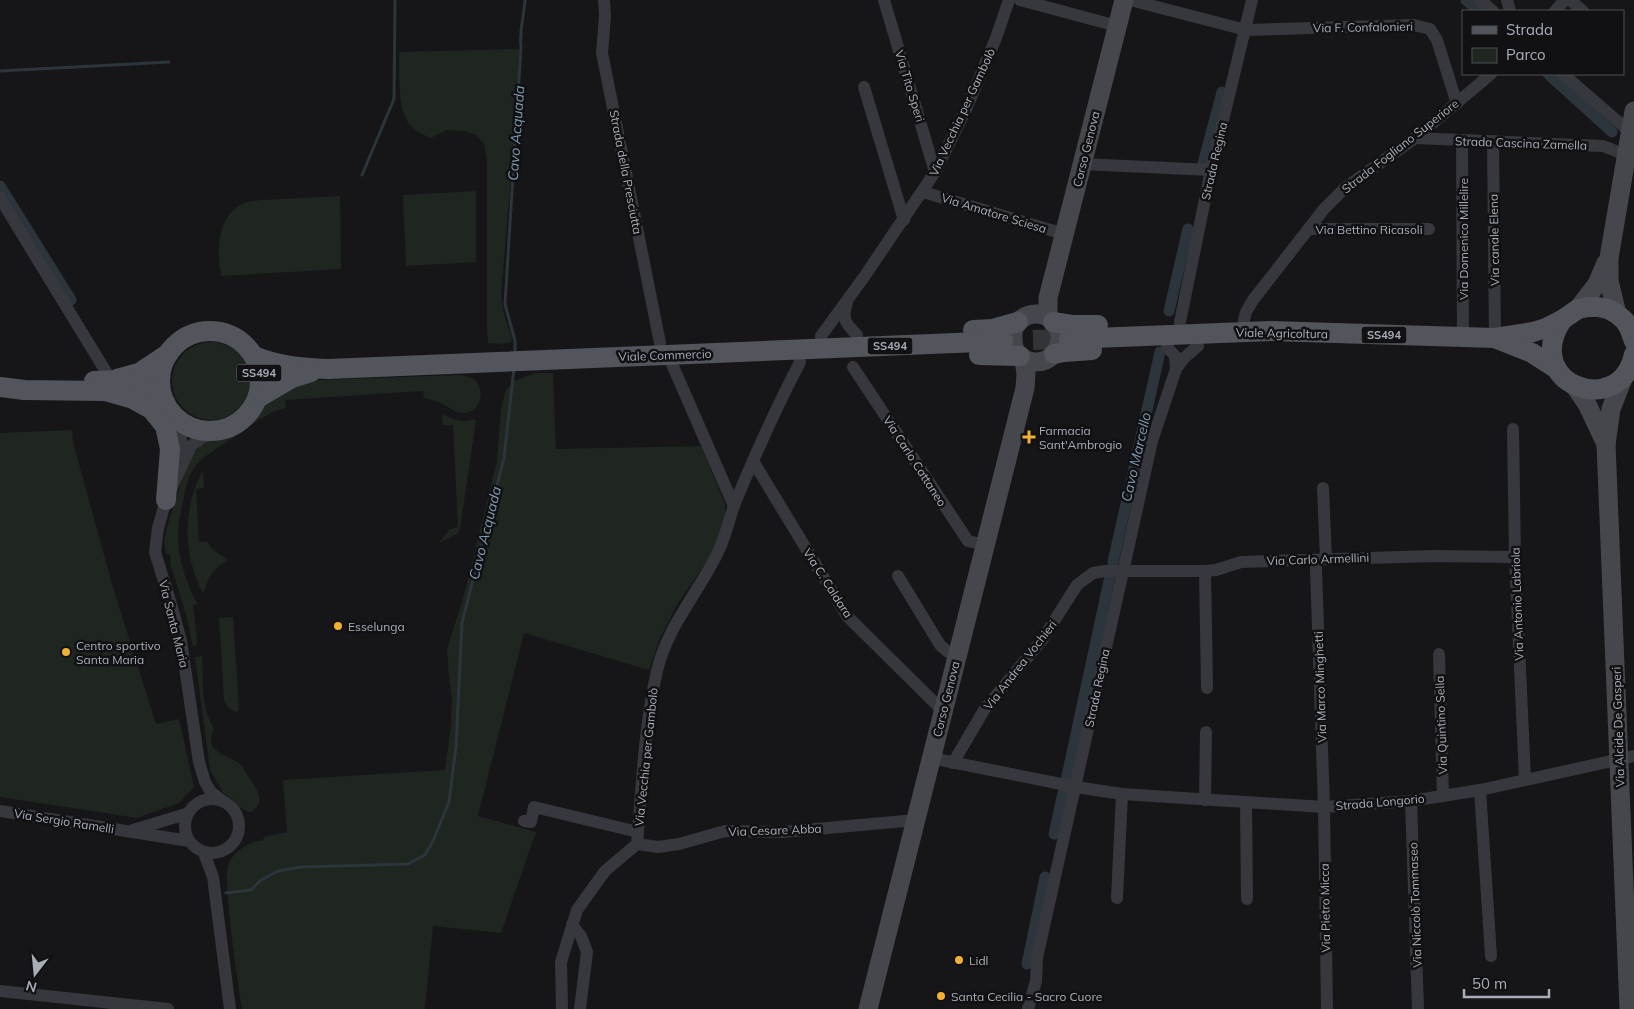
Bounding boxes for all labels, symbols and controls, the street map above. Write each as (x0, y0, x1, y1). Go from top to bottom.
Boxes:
legend (1462, 10, 1624, 75)
street label: Via F. Confalonieri (1313, 19, 1413, 35)
text: Strada (1506, 20, 1553, 39)
text: Parco (1506, 45, 1546, 64)
street label: Via Vecchia per Gambolò (926, 46, 998, 178)
street label: Via Tito Speri (892, 48, 928, 124)
water label: Cavo Acquada (504, 85, 528, 181)
street label: Strada Fogliano Superiore (1339, 96, 1461, 196)
street label: Strada della Presciutta (607, 109, 645, 235)
street label: Corso Genova (1069, 110, 1103, 188)
street label: Strada Regina (1198, 120, 1230, 202)
street label: Strada Cascina Zamella (1455, 133, 1587, 153)
street label: Via Domenico Millelire (1456, 178, 1471, 300)
street label: Via Amatore Sciesa (940, 190, 1048, 236)
street label: Via canale Elena (1486, 194, 1502, 286)
street label: Via Bettino Ricasoli (1315, 222, 1423, 237)
street label: Viale Agricoltura (1236, 325, 1328, 341)
road number: SS494 (1362, 326, 1406, 344)
road number: SS494 (868, 338, 912, 354)
street label: Viale Commercio (618, 346, 712, 364)
road number: SS494 (236, 364, 282, 382)
water label: Cavo Marcello (1117, 411, 1155, 503)
street label: Via Carlo Cattaneo (880, 413, 950, 509)
place label: Farmacia Sant'Ambrogio (1039, 423, 1122, 452)
marker: Farmacia Sant'Ambrogio (1023, 431, 1035, 443)
water label: Cavo Acquada (465, 485, 505, 581)
street label: Via C. Caldara (800, 545, 856, 621)
street label: Via Antonio Labriola (1508, 547, 1526, 661)
street label: Via Carlo Armellini (1266, 550, 1370, 568)
street label: Via Santa Maria (156, 579, 192, 669)
street label: Via Andrea Vochieri (980, 617, 1060, 713)
place label: Esselunga (348, 619, 405, 634)
marker: Esselunga (332, 620, 344, 632)
street label: Via Marco Minghetti (1311, 631, 1329, 743)
place label: Centro sportivo Santa Maria (76, 638, 161, 667)
marker: Centro sportivo Santa Maria (60, 646, 72, 658)
street label: Strada Regina (1081, 647, 1113, 729)
street label: Corso Genova (929, 660, 963, 738)
street label: Via Alcide De Gasperi (1608, 666, 1628, 787)
street label: Via Quintino Sella (1432, 675, 1450, 775)
street label: Via Vecchia per Gambolò (631, 687, 661, 827)
street label: Strada Longorio (1335, 791, 1425, 813)
street label: Via Sergio Ramelli (13, 806, 115, 836)
street label: Via Cesare Abba (728, 821, 822, 839)
street label: Via Niccolò Tommaseo (1405, 842, 1425, 968)
street label: Via Pietro Micca (1317, 863, 1333, 953)
north arrow (10, 949, 60, 999)
place label: Lidl (969, 953, 988, 968)
marker: Lidl (953, 954, 965, 966)
scale bar (1464, 966, 1549, 998)
text: 50 m (1472, 974, 1507, 993)
text: N (24, 976, 39, 997)
place label: Santa Cecilia - Sacro Cuore (951, 989, 1102, 1004)
marker: Santa Cecilia - Sacro Cuore (935, 990, 947, 1002)

